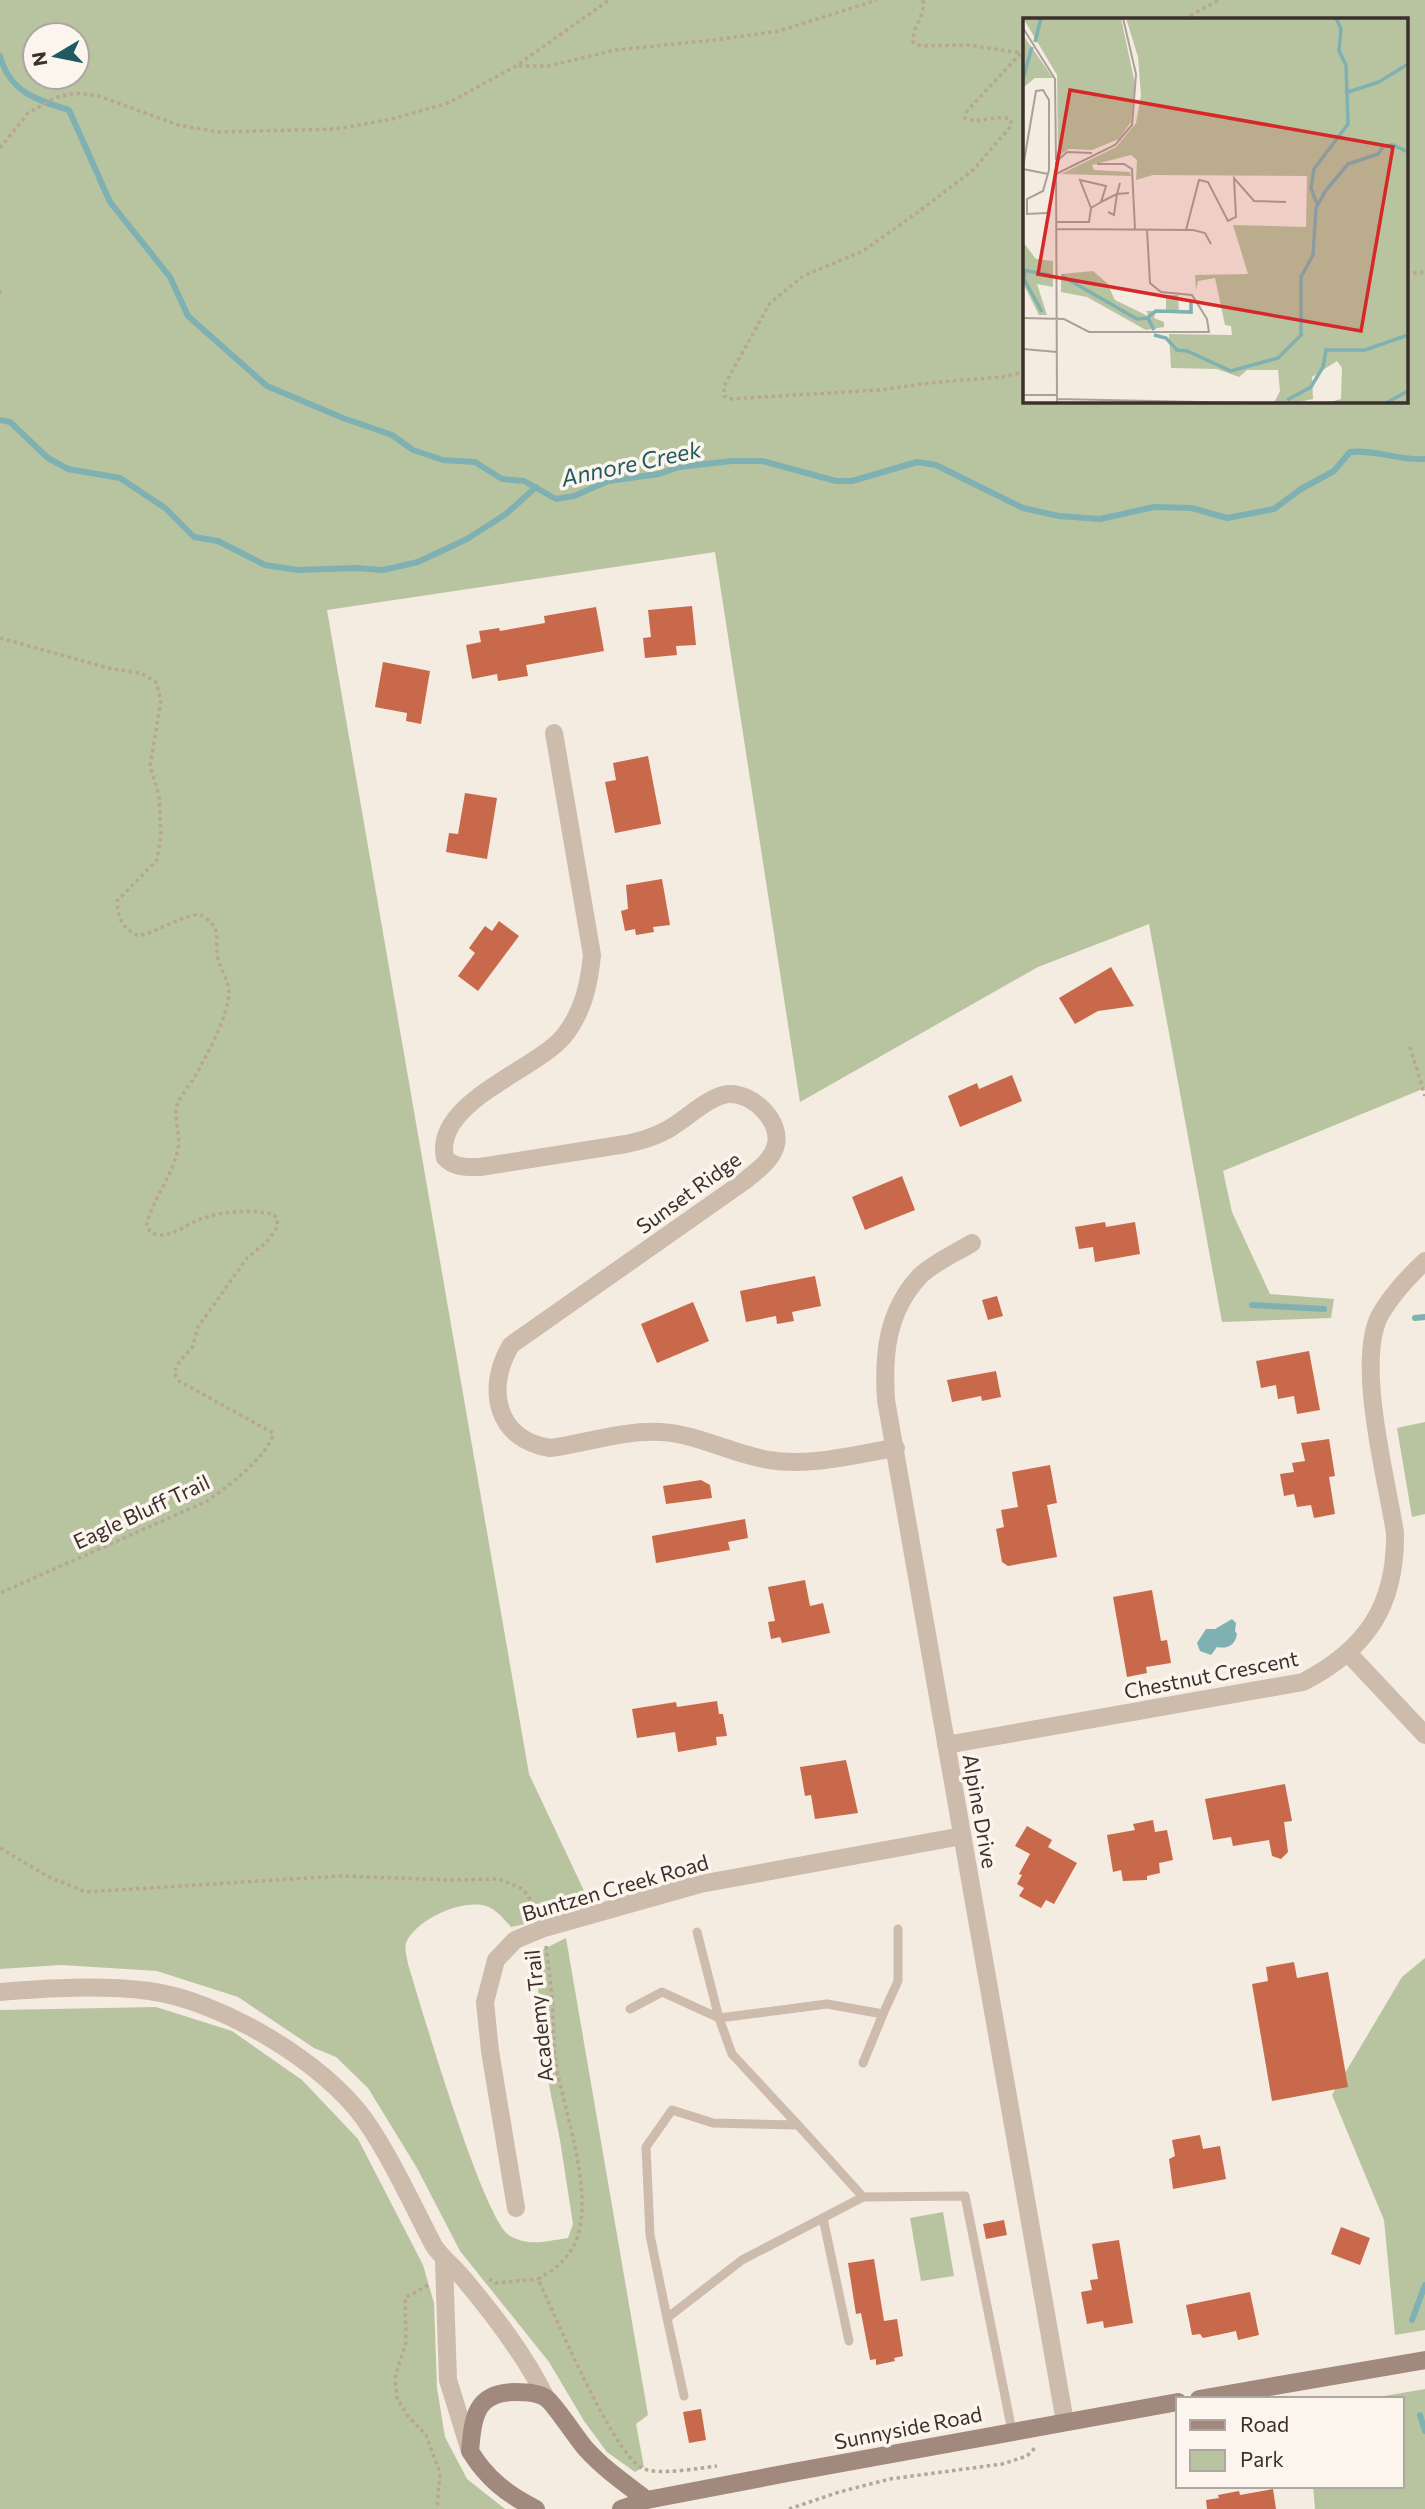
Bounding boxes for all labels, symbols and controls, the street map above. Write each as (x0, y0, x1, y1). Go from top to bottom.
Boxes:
inset map (1023, 18, 1408, 402)
north arrow (21, 21, 91, 91)
text: N (26, 50, 51, 68)
water label: Annore Creek (557, 434, 704, 492)
street label: Sunset Ridge (631, 1146, 745, 1238)
street label: Eagle Bluff Trail (69, 1468, 213, 1554)
street label: Chestnut Crescent (1122, 1645, 1300, 1703)
street label: Alpine Drive (959, 1752, 1003, 1870)
street label: Buntzen Creek Road (519, 1848, 711, 1926)
street label: Academy Trail (519, 1948, 557, 2084)
legend (1176, 2397, 1404, 2488)
street label: Sunnyside Road (832, 2400, 984, 2454)
text: Road (1240, 2411, 1289, 2436)
text: Park (1240, 2446, 1284, 2471)

